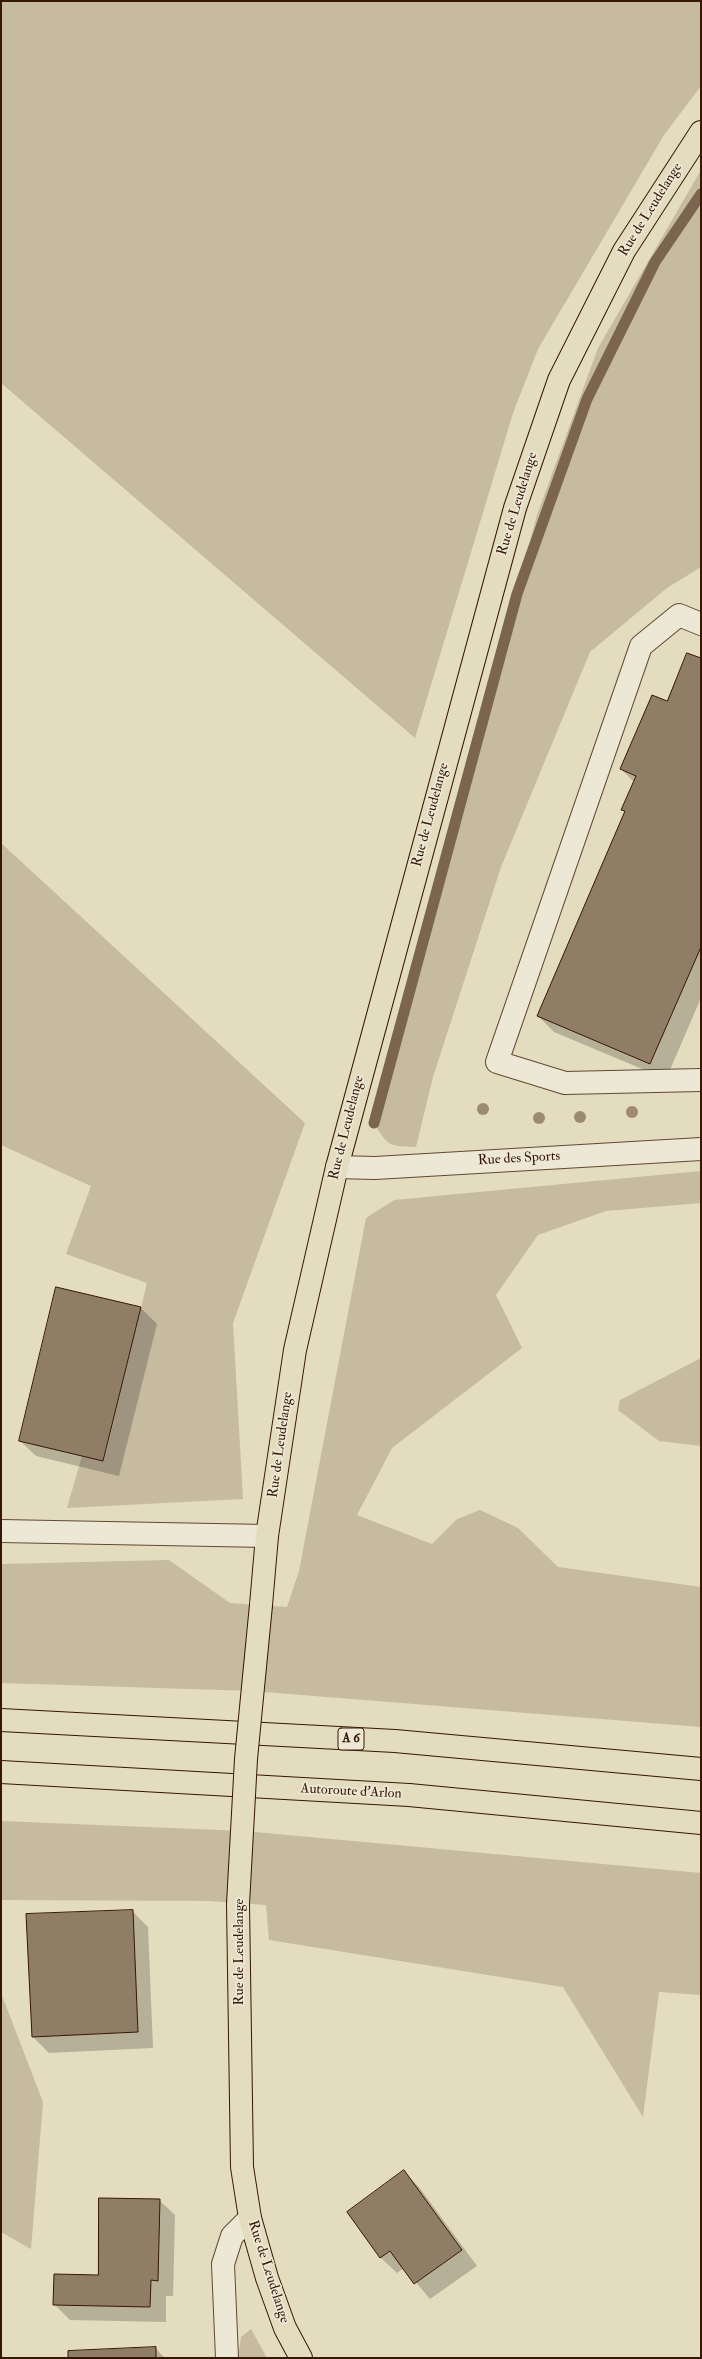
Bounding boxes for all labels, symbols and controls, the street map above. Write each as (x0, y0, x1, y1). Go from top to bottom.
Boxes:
street label: Rue de Leudelange (616, 160, 686, 260)
street label: Rue de Leudelange (494, 450, 542, 558)
street label: Rue de Leudelange (409, 761, 453, 869)
street label: Rue de Leudelange (326, 1074, 368, 1182)
street label: Rue des Sports (477, 1148, 561, 1170)
street label: Rue de Leudelange (265, 1391, 297, 1499)
road number: A 6 (338, 1728, 364, 1750)
street label: Autoroute d'Arlon (300, 1781, 402, 1803)
street label: Rue de Leudelange (232, 1899, 248, 2005)
street label: Rue de Leudelange (243, 2219, 293, 2325)

